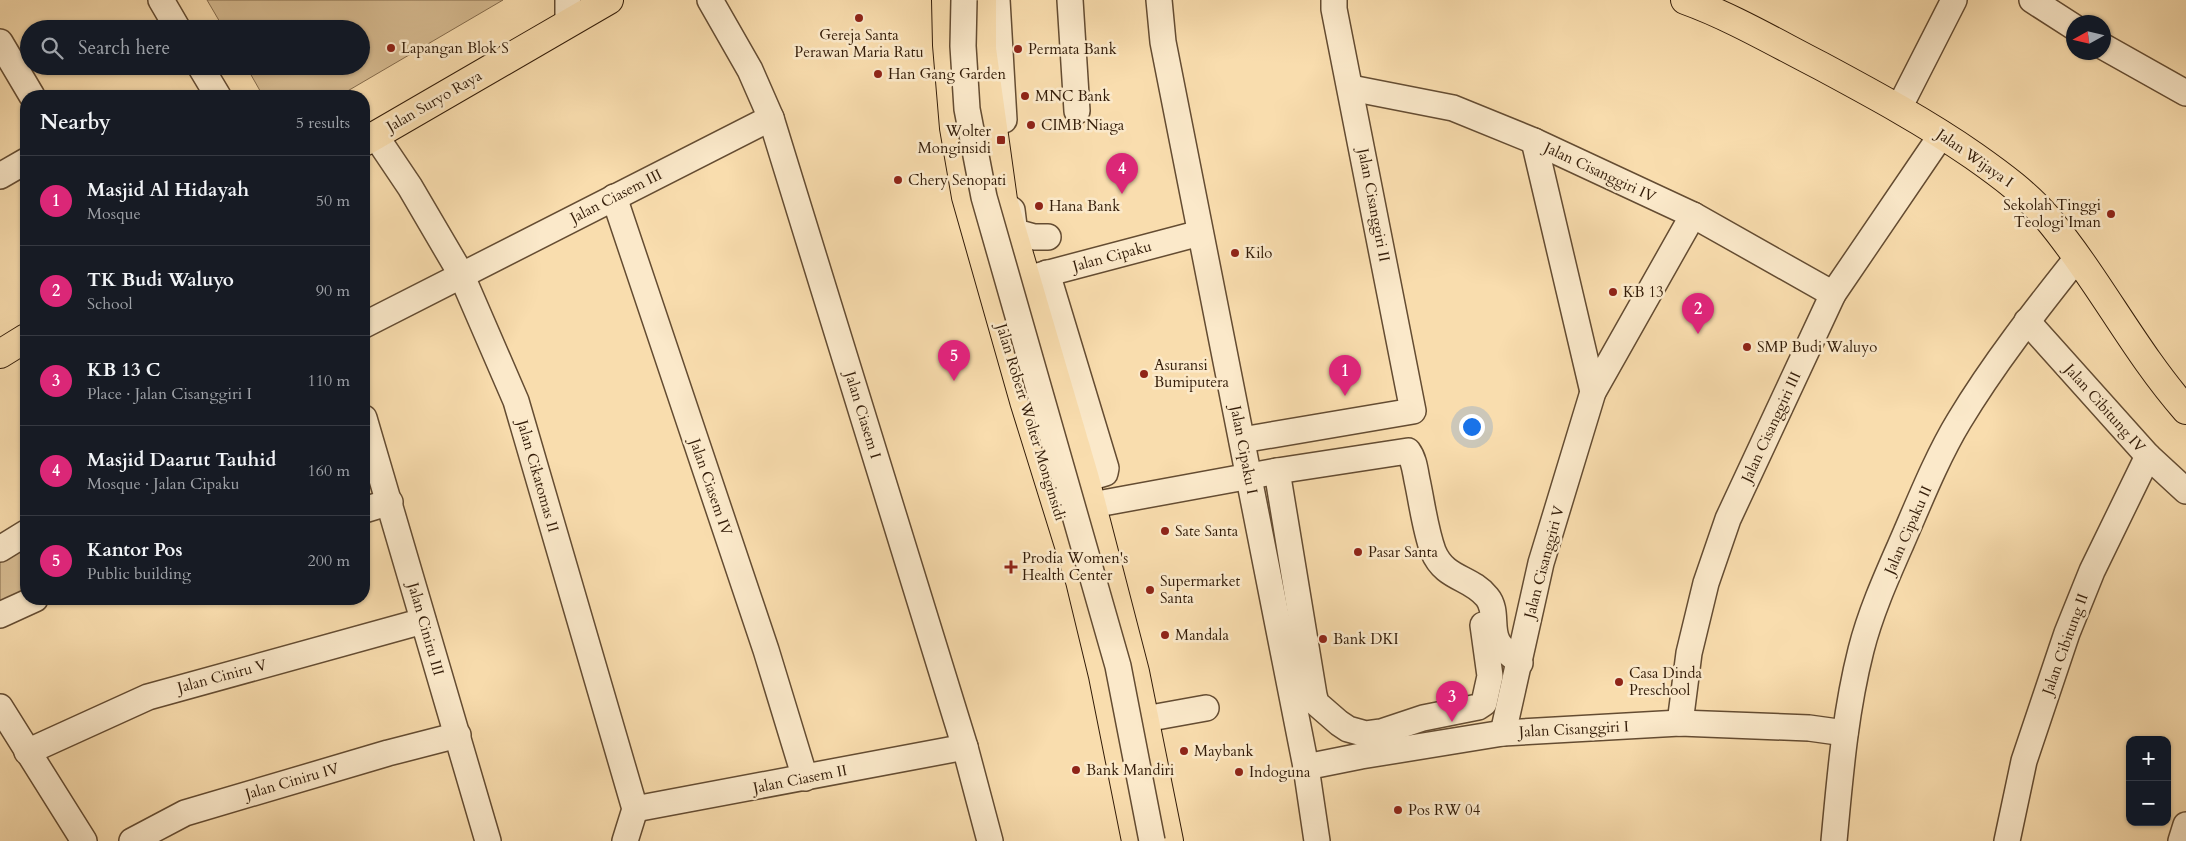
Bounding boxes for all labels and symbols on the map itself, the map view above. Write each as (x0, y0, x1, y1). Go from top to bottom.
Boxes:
marker: Gereja Santa Perawan Maria Ratu (853, 12, 865, 24)
north arrow (2066, 15, 2111, 60)
place label: Gereja Santa Perawan Maria Ratu (794, 25, 924, 62)
place label: Lapangan Blok S (401, 38, 509, 58)
place label: Permata Bank (1028, 39, 1117, 59)
marker: Lapangan Blok S (385, 42, 397, 54)
marker: Permata Bank (1012, 43, 1024, 55)
place label: Han Gang Garden (888, 64, 1007, 84)
street label: Jalan Suryo Raya (381, 65, 486, 137)
marker: Han Gang Garden (872, 68, 884, 80)
place label: MNC Bank (1035, 86, 1111, 106)
marker: MNC Bank (1019, 90, 1031, 102)
place label: CIMB Niaga (1041, 115, 1125, 135)
marker: CIMB Niaga (1025, 119, 1037, 131)
place label: Wolter Monginsidi (918, 121, 992, 158)
street label: Jalan Wijaya I (1931, 123, 2017, 192)
marker: Wolter Monginsidi (995, 134, 1007, 146)
street label: Jalan Cisanggiri IV (1539, 137, 1659, 207)
street label: Jalan Cisanggiri II (1353, 145, 1395, 263)
pin: 4 (1106, 153, 1138, 194)
street label: Jalan Ciasem III (565, 164, 665, 229)
place label: Chery Senopati (908, 170, 1006, 190)
marker: Chery Senopati (892, 174, 904, 186)
place label: Sekolah Tinggi Teologi Iman (2003, 195, 2101, 232)
place label: Hana Bank (1049, 196, 1120, 216)
marker: Hana Bank (1033, 200, 1045, 212)
marker: Sekolah Tinggi Teologi Iman (2105, 208, 2117, 220)
street label: Jalan Cipaku (1068, 236, 1154, 277)
place label: Kilo (1245, 243, 1272, 263)
marker: Kilo (1229, 247, 1241, 259)
place label: KB 13 (1623, 282, 1664, 302)
marker: KB 13 (1607, 286, 1619, 298)
pin: 2 (1682, 293, 1714, 334)
street label: Jalan Robert Wolter Monginsidi (991, 319, 1071, 523)
place label: SMP Budi Waluyo (1757, 337, 1877, 357)
pin: 5 (938, 340, 970, 381)
marker: SMP Budi Waluyo (1741, 341, 1753, 353)
place label: Asuransi Bumiputera (1154, 355, 1230, 392)
pin: 1 (1329, 355, 1361, 396)
street label: Jalan Cibitung IV (2059, 358, 2150, 456)
street label: Jalan Ciasem I (840, 367, 886, 461)
marker: Asuransi Bumiputera (1138, 368, 1150, 380)
street label: Jalan Cisanggiri III (1736, 368, 1805, 488)
street label: Jalan Cipaku I (1225, 402, 1262, 496)
your location (1459, 414, 1485, 440)
street label: Jalan Cikatomas II (512, 416, 564, 534)
street label: Jalan Ciasem IV (684, 434, 737, 538)
street label: Jalan Cipaku II (1879, 482, 1936, 579)
street label: Jalan Cisanggiri V (1519, 503, 1569, 622)
place label: Sate Santa (1175, 521, 1239, 541)
marker: Sate Santa (1159, 525, 1171, 537)
place label: Pasar Santa (1368, 542, 1439, 562)
marker: Pasar Santa (1352, 546, 1364, 558)
place label: Prodia Women's Health Center (1022, 548, 1128, 585)
marker: Prodia Women's Health Center (1004, 560, 1018, 574)
place label: Supermarket Santa (1160, 571, 1240, 608)
street label: Jalan Ciniru III (403, 578, 449, 678)
marker: Supermarket Santa (1144, 584, 1156, 596)
street label: Jalan Cibitung II (2037, 591, 2093, 699)
place label: Mandala (1175, 625, 1229, 645)
marker: Mandala (1159, 629, 1171, 641)
place label: Bank DKI (1333, 629, 1399, 649)
marker: Bank DKI (1317, 633, 1329, 645)
street label: Jalan Ciniru V (173, 654, 269, 698)
place label: Casa Dinda Preschool (1629, 663, 1702, 700)
marker: Casa Dinda Preschool (1613, 676, 1625, 688)
pin: 3 (1436, 681, 1468, 722)
street label: Jalan Cisanggiri I (1517, 716, 1629, 742)
place label: Maybank (1194, 741, 1254, 761)
marker: Maybank (1178, 745, 1190, 757)
street label: Jalan Ciniru IV (241, 758, 341, 804)
street label: Jalan Ciasem II (749, 760, 849, 798)
place label: Bank Mandiri (1086, 760, 1174, 780)
place label: Indoguna (1249, 762, 1311, 782)
marker: Bank Mandiri (1070, 764, 1082, 776)
marker: Indoguna (1233, 766, 1245, 778)
place label: Pos RW 04 (1408, 800, 1481, 820)
marker: Pos RW 04 (1392, 804, 1404, 816)

